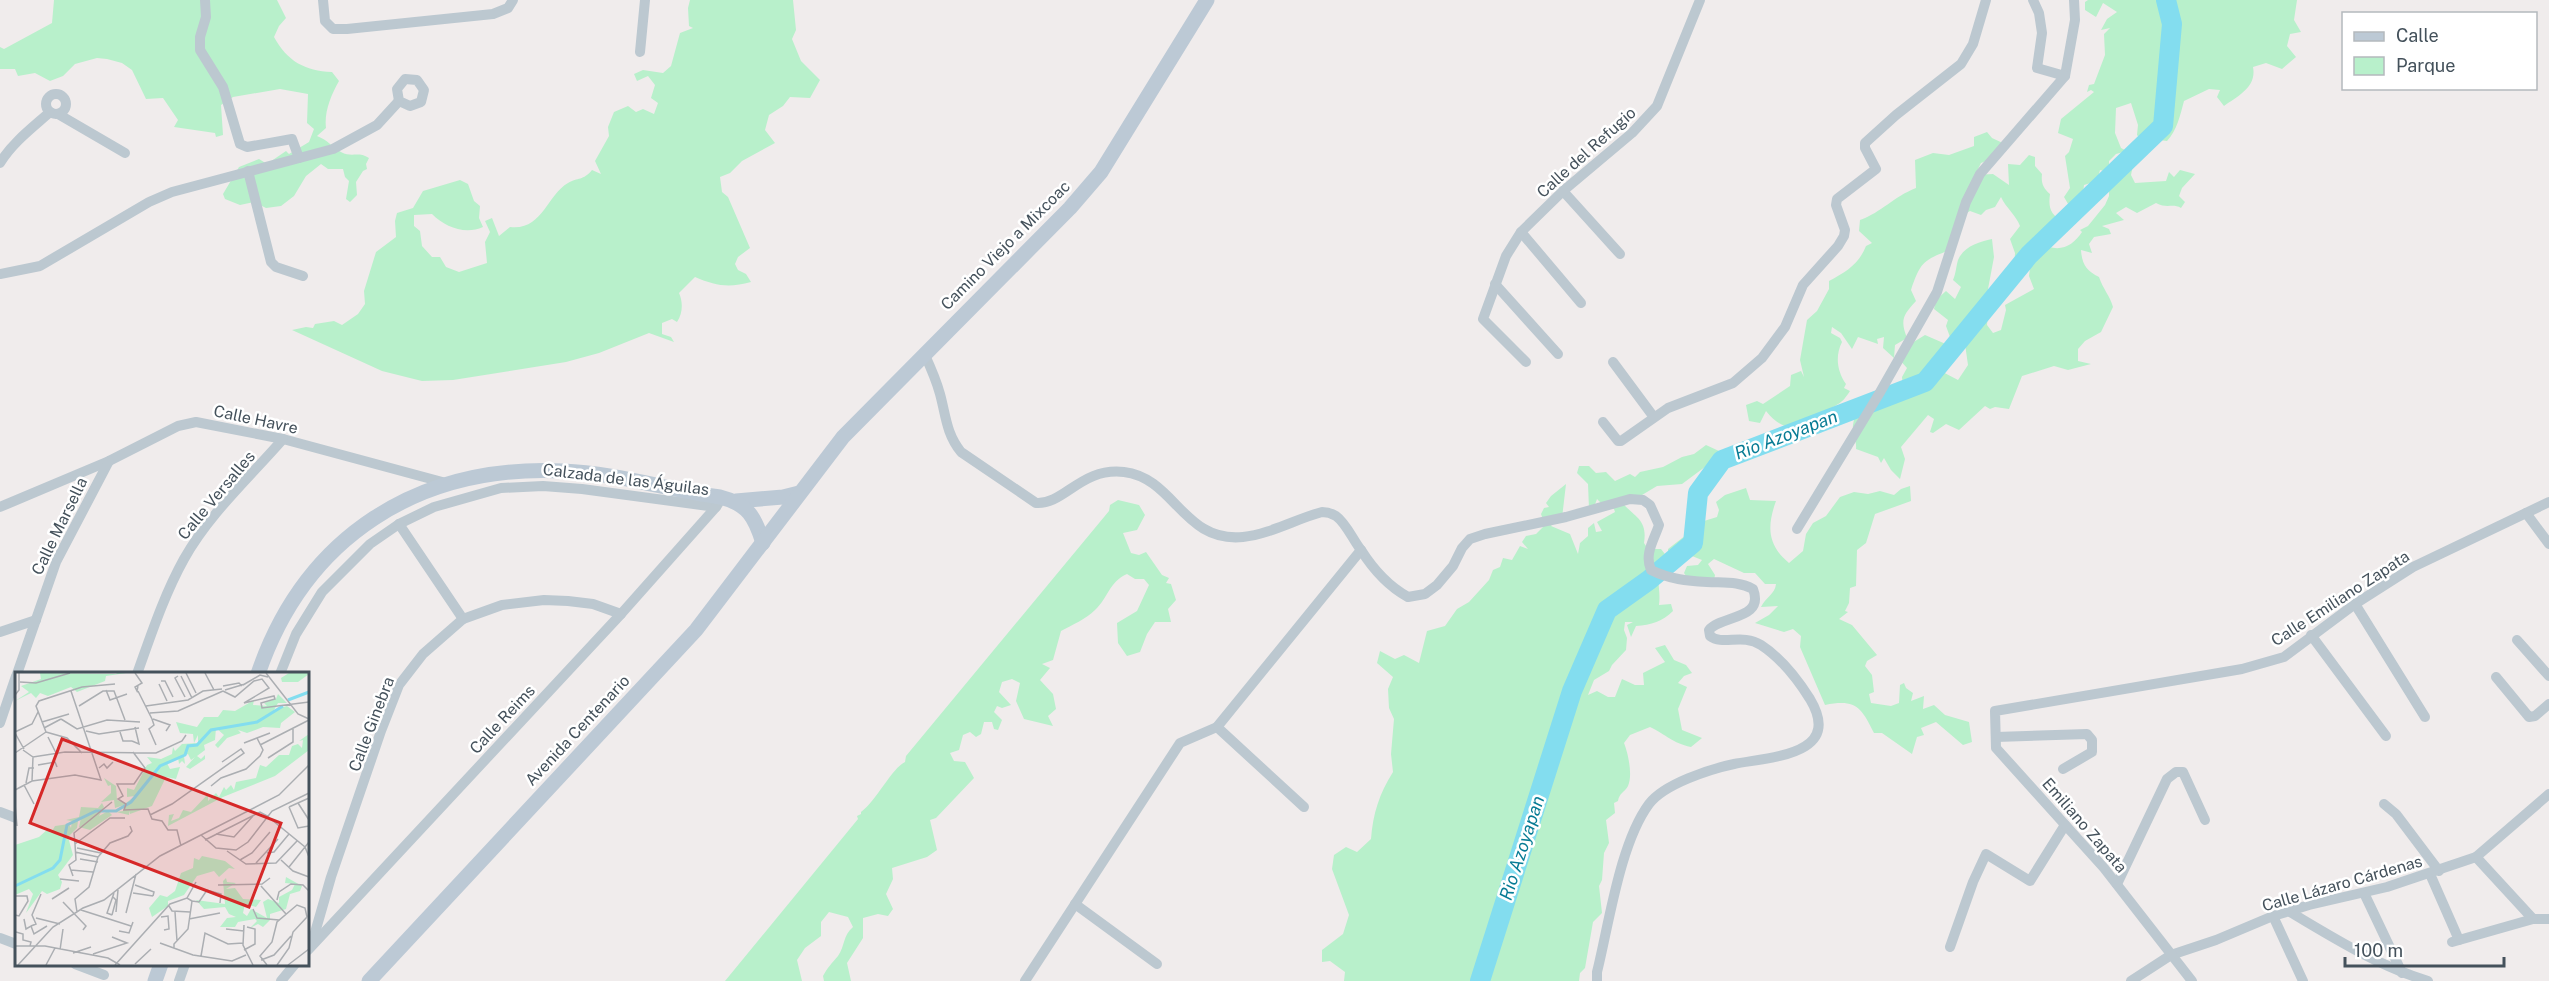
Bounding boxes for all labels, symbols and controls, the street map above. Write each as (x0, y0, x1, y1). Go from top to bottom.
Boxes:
legend (2342, 12, 2537, 90)
text: Calle (2396, 25, 2439, 46)
text: Parque (2396, 55, 2456, 76)
street label: Calle del Refugio (1533, 103, 1640, 202)
street label: Camino Viejo a Mixcoac (937, 177, 1074, 314)
street label: Calle Havre (212, 401, 300, 438)
water label: Rio Azoyapan (1731, 405, 1840, 464)
street label: Calle Versalles (174, 447, 259, 543)
street label: Calzada de las Águilas (542, 459, 710, 499)
street label: Calle Marsella (28, 474, 91, 578)
street label: Calle Emiliano Zapata (2268, 547, 2413, 650)
street label: Avenida Centenario (521, 671, 633, 790)
inset map (15, 672, 309, 966)
street label: Calle Ginebra (345, 674, 398, 774)
street label: Calle Reims (466, 681, 539, 758)
street label: Emiliano Zapata (2038, 774, 2131, 877)
water label: Rio Azoyapan (1495, 793, 1548, 903)
street label: Calle Lázaro Cárdenas (2260, 852, 2424, 915)
scale bar (2345, 930, 2504, 968)
text: 100 m (2354, 940, 2403, 961)

